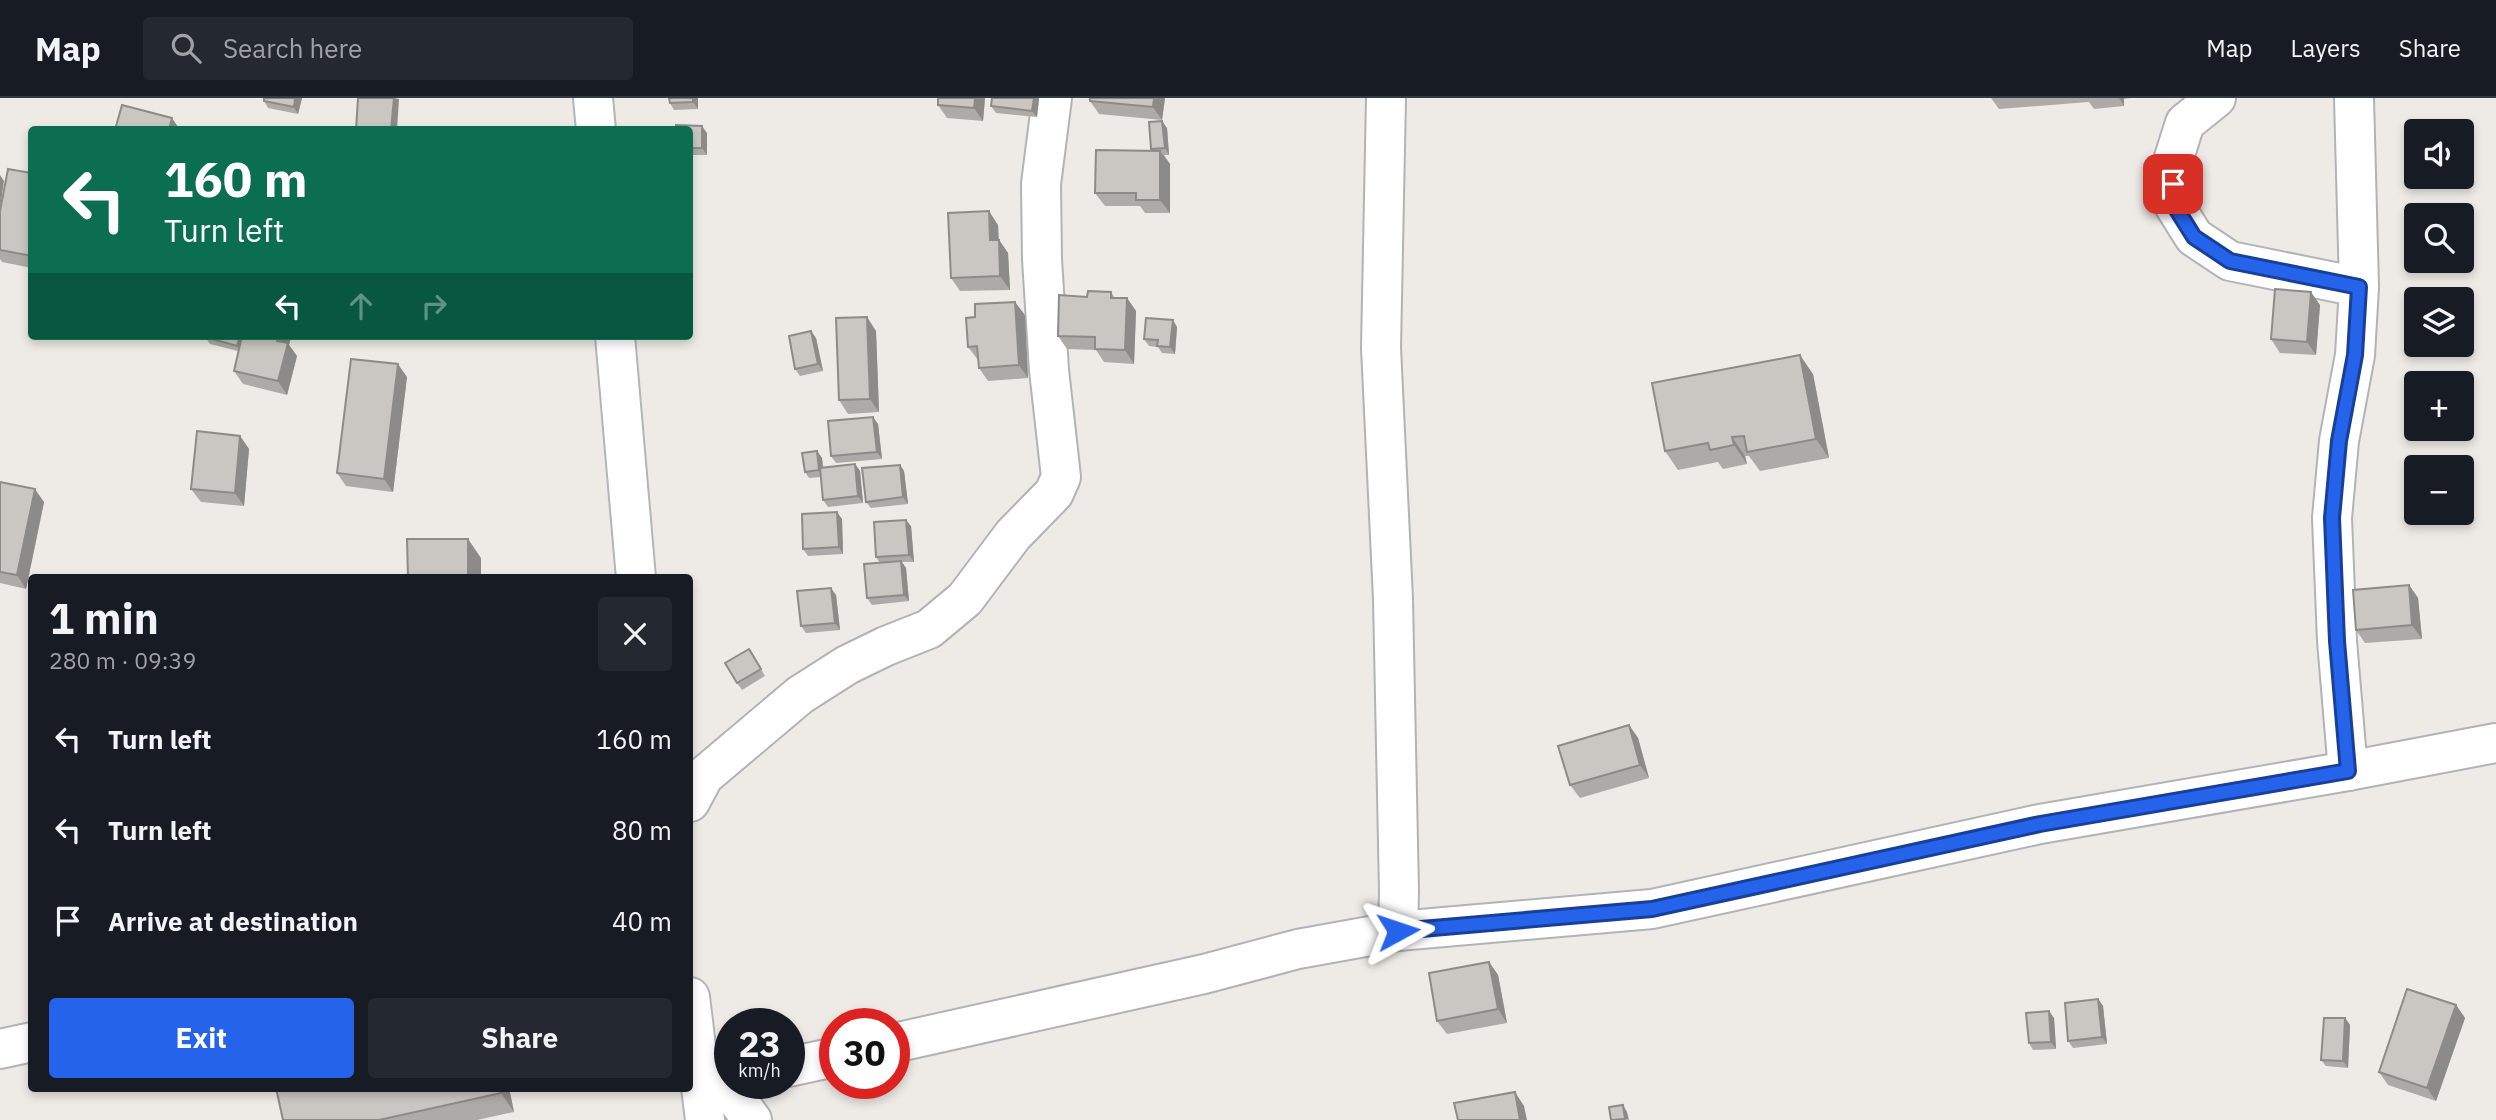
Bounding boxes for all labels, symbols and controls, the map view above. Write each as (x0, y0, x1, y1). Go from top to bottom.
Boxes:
search box (143, 17, 633, 80)
text: Map (35, 27, 101, 70)
icon: search (167, 29, 205, 67)
text: Search here (223, 31, 362, 65)
text: Map (2206, 32, 2253, 64)
text: Layers (2291, 32, 2361, 64)
text: Share (2399, 32, 2461, 64)
map controls (2404, 119, 2474, 525)
button: sound (2404, 119, 2474, 189)
text: 160 m (164, 147, 308, 210)
icon: left (49, 154, 140, 245)
pin (2143, 154, 2203, 214)
icon: arrive (2154, 165, 2192, 203)
button: search (2404, 203, 2474, 273)
text: Turn left (164, 209, 284, 251)
icon: left (269, 287, 307, 325)
icon: ahead (342, 287, 380, 325)
icon: right (415, 287, 453, 325)
button: layers (2404, 287, 2474, 357)
button: + (2404, 371, 2474, 441)
button: − (2404, 455, 2474, 525)
text: 1 min (49, 591, 159, 646)
button: close (598, 597, 672, 671)
text: 280 m · 09:39 (49, 645, 196, 675)
icon: left (49, 720, 87, 758)
text: Turn left (108, 722, 211, 756)
text: 160 m (596, 722, 672, 756)
icon: left (49, 811, 87, 849)
text: Turn left (108, 813, 211, 847)
text: 80 m (612, 813, 672, 847)
position arrow (1361, 894, 1435, 968)
icon: arrive (49, 902, 87, 940)
text: Arrive at destination (108, 904, 358, 938)
text: 40 m (612, 904, 672, 938)
button: Exit (49, 998, 354, 1078)
button: Share (368, 998, 672, 1078)
speed limit sign: 30 (819, 1008, 910, 1099)
text: 23 (738, 1021, 781, 1067)
text: km/h (738, 1059, 781, 1082)

